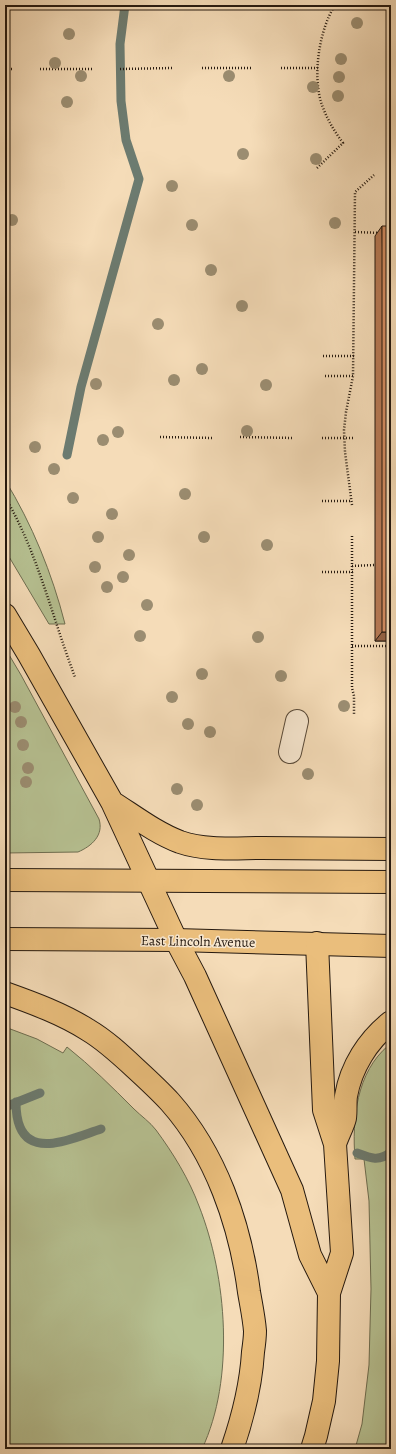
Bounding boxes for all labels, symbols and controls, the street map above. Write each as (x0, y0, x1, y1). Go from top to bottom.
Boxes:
street label: East Lincoln Avenue (141, 931, 255, 952)

